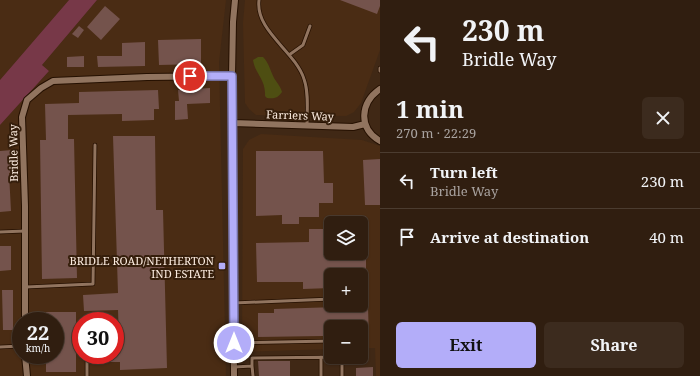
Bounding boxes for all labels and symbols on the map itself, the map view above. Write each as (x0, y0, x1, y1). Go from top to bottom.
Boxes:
pin (173, 59, 207, 93)
street label: Farriers Way (266, 106, 335, 124)
street label: Bridle Way (5, 123, 21, 182)
place label: BRIDLE ROAD/NETHERTON IND ESTATE (69, 253, 215, 281)
marker: BRIDLE ROAD/NETHERTON IND ESTATE (217, 261, 227, 271)
speed limit sign: 30 (72, 312, 124, 364)
position arrow (213, 322, 255, 364)

